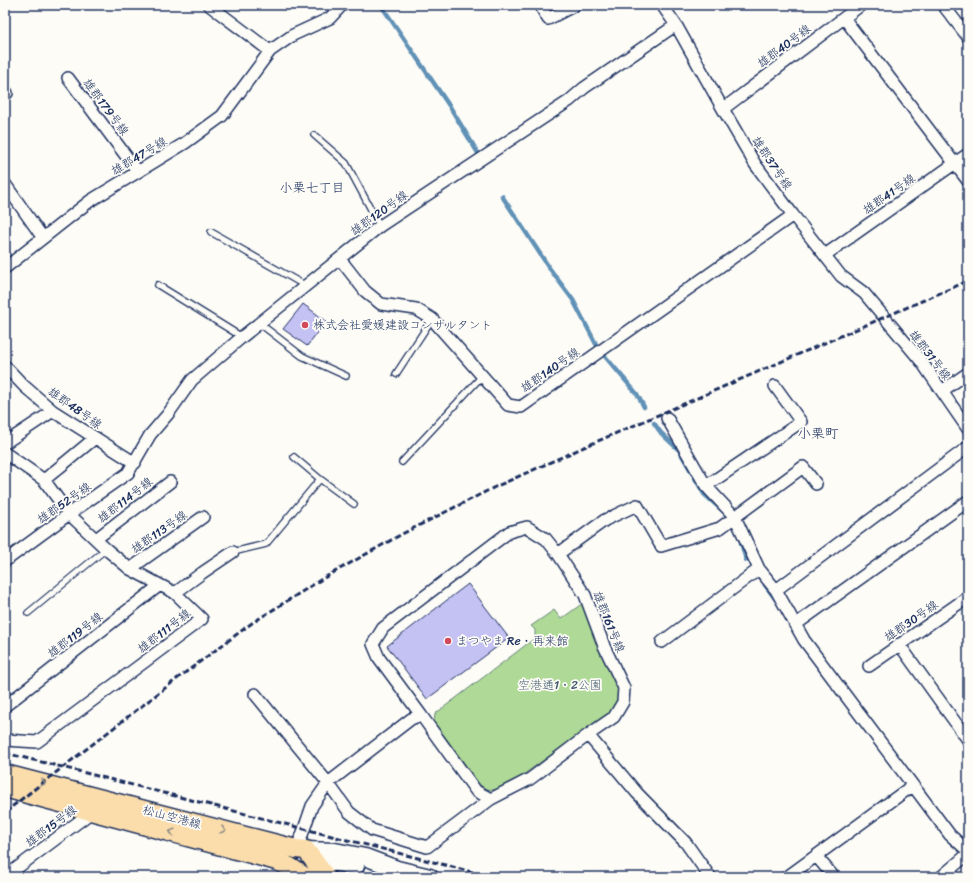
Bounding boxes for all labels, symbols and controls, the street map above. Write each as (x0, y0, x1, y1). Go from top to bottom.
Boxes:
street label: 雄郡40号線 (752, 18, 816, 74)
street label: 雄郡179号線 (77, 73, 135, 141)
street label: 雄郡47号線 (107, 131, 171, 181)
street label: 雄郡37号線 (746, 131, 798, 195)
street label: 雄郡41号線 (858, 168, 920, 220)
district label: 小栗七丁目 (279, 176, 345, 199)
street label: 雄郡120号線 (345, 184, 413, 242)
place label: 株式会社愛媛建設コンサルタント (313, 314, 493, 336)
marker: 株式会社愛媛建設コンサルタント (300, 320, 310, 330)
street label: 雄郡31号線 (903, 325, 957, 385)
street label: 雄郡140号線 (516, 341, 584, 399)
street label: 雄郡48号線 (43, 381, 107, 435)
district label: 小栗町 (797, 421, 839, 446)
street label: 雄郡114号線 (92, 471, 158, 529)
street label: 雄郡52号線 (32, 476, 96, 530)
street label: 雄郡113号線 (126, 504, 192, 560)
street label: 雄郡161号線 (587, 588, 631, 656)
street label: 雄郡30号線 (879, 594, 943, 648)
street label: 雄郡111号線 (132, 603, 196, 659)
street label: 雄郡119号線 (42, 606, 108, 664)
place label: まつやま Re・再来館 (456, 630, 569, 652)
marker: まつやま Re・再来館 (443, 636, 453, 646)
park label: 空港通1・2公園 (518, 674, 602, 696)
one-way arrow (40, 779, 46, 787)
street label: 雄郡15号線 (20, 799, 82, 853)
street label: 松山空港線 (140, 799, 204, 835)
one-way arrow (219, 825, 226, 834)
one-way arrow (168, 828, 175, 837)

